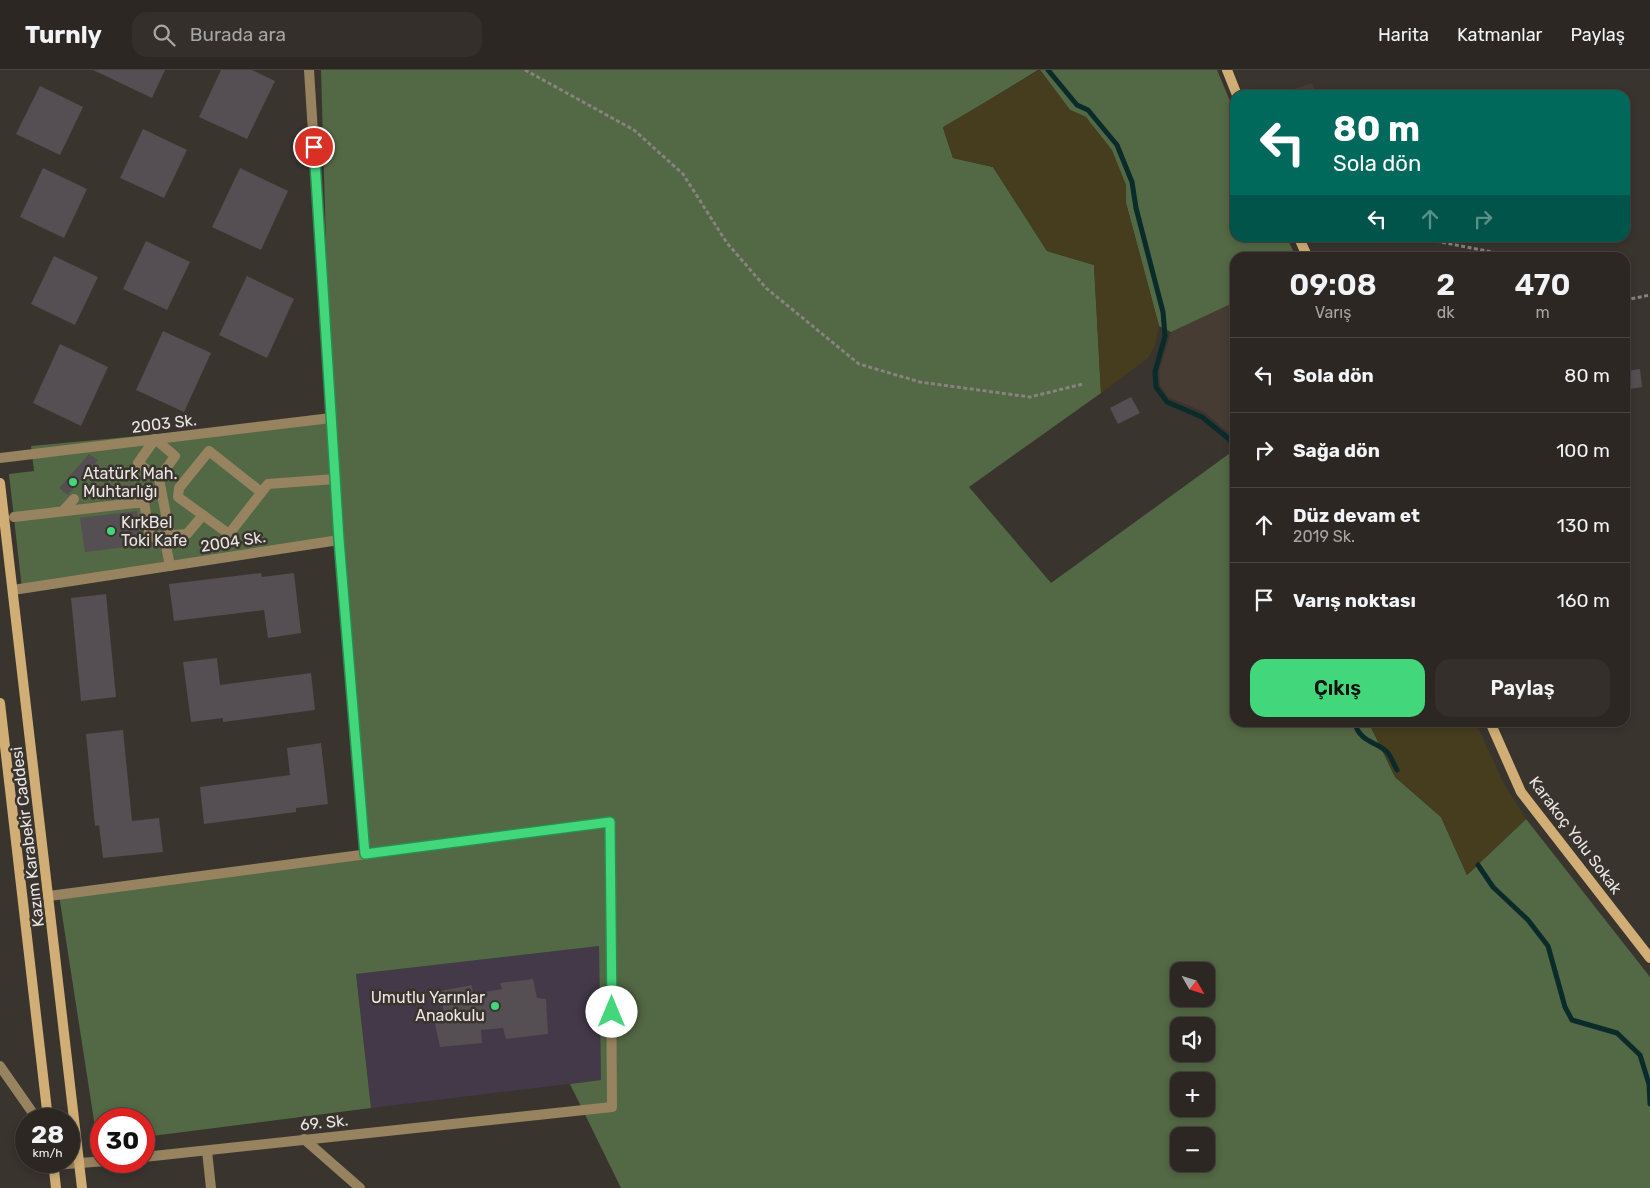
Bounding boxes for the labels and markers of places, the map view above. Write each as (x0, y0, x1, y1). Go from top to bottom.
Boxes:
pin (293, 126, 335, 168)
place label: Atatürk Mah. Muhtarlığı (83, 464, 178, 501)
marker: Atatürk Mah. Muhtarlığı (67, 476, 79, 488)
place label: KırkBel Toki Kafe (121, 513, 187, 550)
marker: KırkBel Toki Kafe (105, 525, 117, 537)
place label: Umutlu Yarınlar Anaokulu (371, 988, 485, 1025)
marker: Umutlu Yarınlar Anaokulu (489, 1000, 501, 1012)

